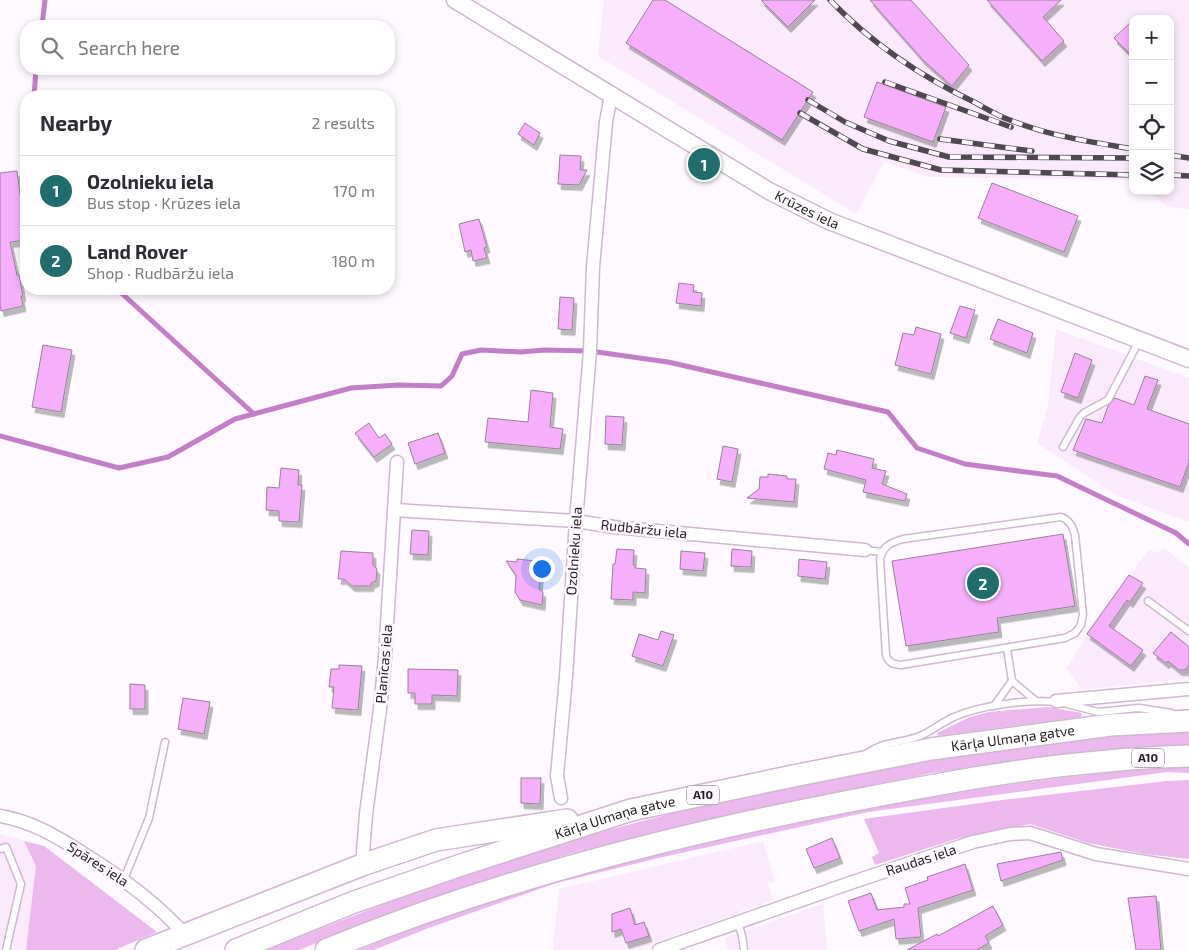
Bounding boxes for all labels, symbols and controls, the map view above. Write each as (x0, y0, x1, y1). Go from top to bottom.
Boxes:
map controls (1129, 15, 1174, 195)
button: + (1129, 15, 1174, 60)
search box (20, 20, 395, 75)
icon: search (38, 34, 66, 62)
text: Search here (78, 36, 180, 59)
button: − (1129, 60, 1174, 105)
button: locate (1129, 105, 1174, 150)
text: Nearby (40, 110, 112, 135)
text: 2 results (312, 113, 375, 132)
pin: 1 (688, 145, 720, 183)
button: layers (1129, 150, 1174, 195)
text: Ozolnieku iela (87, 170, 214, 193)
text: 1 (53, 181, 59, 200)
text: 170 m (333, 181, 375, 200)
street label: Krūzes iela (772, 186, 842, 232)
text: Bus stop · Krūzes iela (87, 193, 241, 212)
text: Land Rover (87, 240, 188, 263)
text: 2 (51, 251, 61, 270)
text: 180 m (332, 251, 375, 270)
text: Shop · Rudbāržu iela (87, 263, 234, 282)
street label: Ozolnieku iela (562, 506, 585, 596)
street label: Rudbāržu iela (600, 516, 688, 542)
your location (529, 556, 555, 582)
pin: 2 (967, 564, 999, 602)
street label: Planīcas iela (372, 624, 395, 704)
street label: Kārļa Ulmaņa gatve (950, 721, 1076, 754)
road number: A10 (1132, 748, 1164, 768)
road number: A10 (687, 786, 719, 804)
street label: Kārļa Ulmaņa gatve (552, 792, 677, 842)
street label: Spāres iela (64, 837, 132, 890)
street label: Raudas iela (883, 840, 958, 879)

